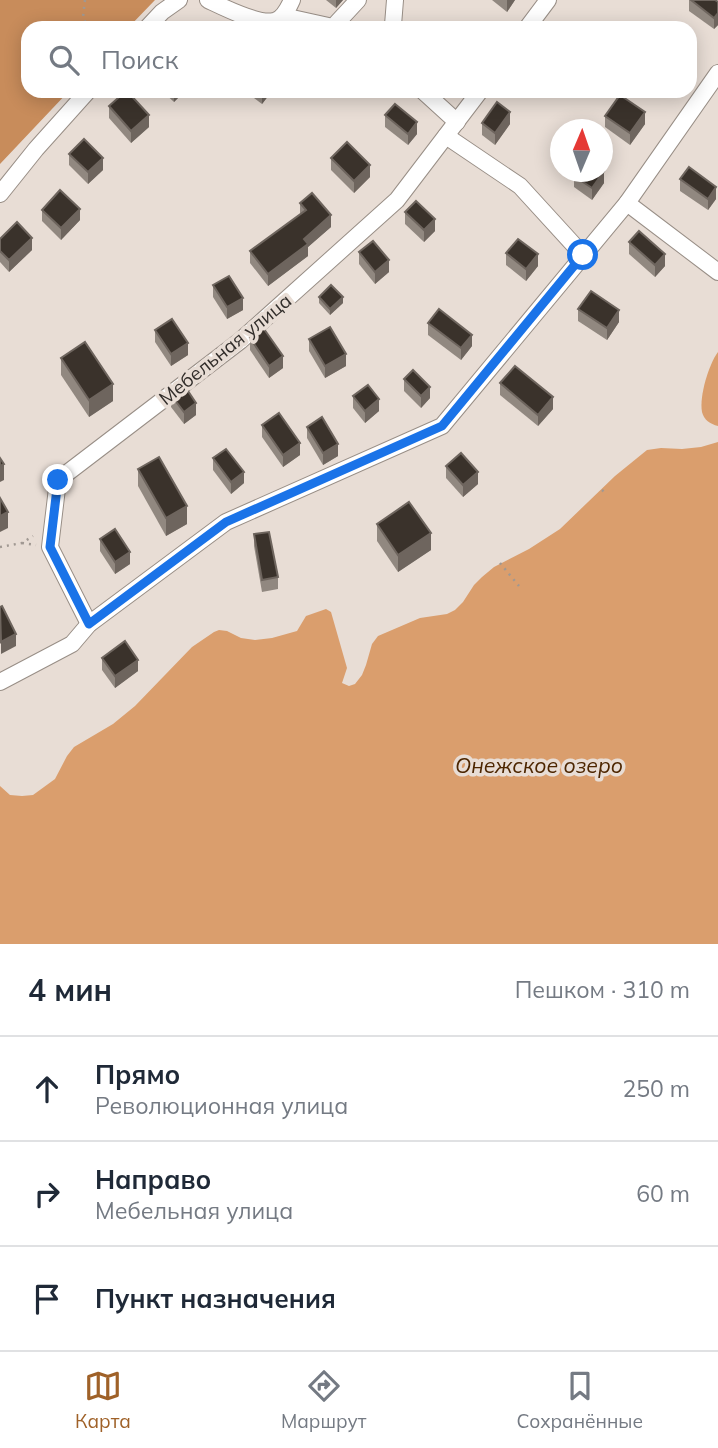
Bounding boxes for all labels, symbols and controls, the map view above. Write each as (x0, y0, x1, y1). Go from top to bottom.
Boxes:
search box (21, 21, 697, 98)
icon: search (45, 41, 83, 79)
text: Поиск (101, 43, 179, 76)
north arrow (550, 119, 613, 182)
route start (567, 239, 598, 270)
street label: Мебельная улица (154, 288, 296, 410)
route end (42, 464, 73, 495)
water label: Онежское озеро (455, 752, 623, 778)
text: 4 мин (28, 971, 112, 1009)
text: Пешком · 310 m (515, 975, 690, 1004)
text: Прямо (95, 1058, 180, 1091)
icon: ahead (28, 1070, 66, 1108)
text: 250 m (622, 1074, 690, 1103)
text: Революционная улица (95, 1091, 348, 1120)
text: Направо (95, 1163, 211, 1196)
icon: right (28, 1175, 66, 1213)
text: 60 m (636, 1179, 690, 1208)
text: Мебельная улица (95, 1196, 293, 1225)
icon: arrive (28, 1280, 66, 1318)
text: Пункт назначения (95, 1282, 336, 1315)
tab: Карта (75, 1367, 131, 1433)
tab: Маршрут (281, 1367, 366, 1433)
tab: Сохранённые (516, 1367, 643, 1433)

